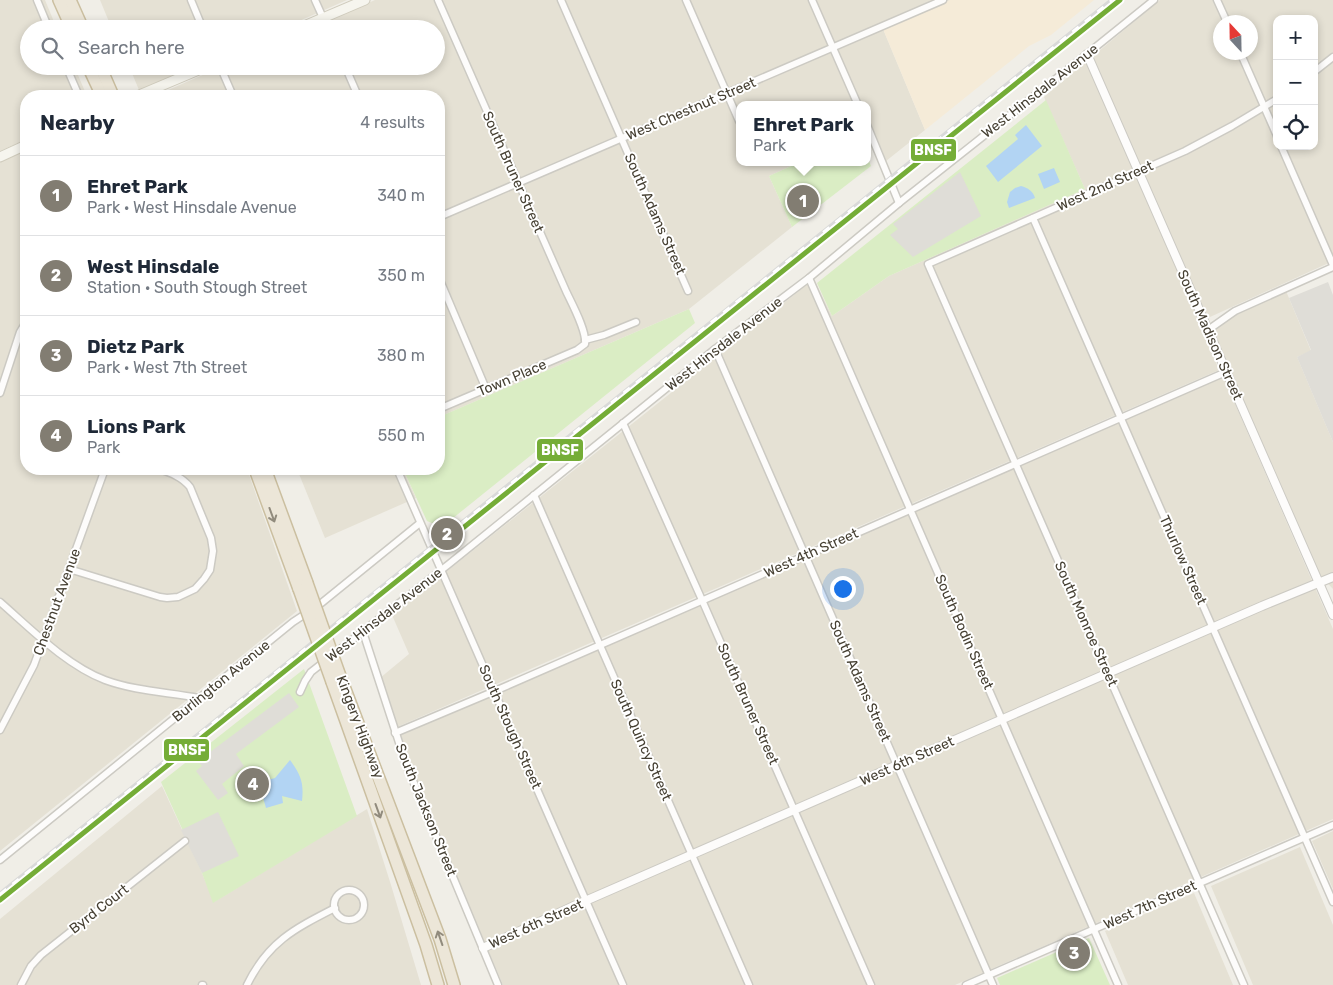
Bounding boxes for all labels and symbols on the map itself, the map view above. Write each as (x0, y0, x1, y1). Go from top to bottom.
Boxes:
north arrow (1213, 15, 1258, 60)
street label: West Hinsdale Avenue (978, 40, 1102, 142)
street label: West Chestnut Street (624, 74, 759, 144)
street label: South Bruner Street (479, 109, 548, 236)
line badge: BNSF (910, 138, 957, 162)
text: BNSF (914, 142, 952, 159)
street label: South Adams Street (621, 151, 690, 278)
street label: West 2nd Street (1054, 157, 1156, 215)
pin: 1 (787, 182, 819, 220)
street label: South Madison Street (1174, 267, 1247, 403)
street label: West Hinsdale Avenue (662, 293, 786, 395)
street label: Town Place (475, 356, 549, 400)
line badge: BNSF (536, 438, 584, 462)
text: BNSF (541, 442, 579, 459)
one-way arrow (268, 506, 277, 522)
street label: Thurlow Street (1156, 513, 1211, 608)
pin: 2 (431, 515, 463, 553)
street label: West 4th Street (761, 524, 861, 581)
street label: Chestnut Avenue (30, 546, 84, 658)
street label: South Monroe Street (1051, 559, 1121, 690)
street label: West Hinsdale Avenue (322, 564, 446, 666)
street label: South Bodin Street (931, 572, 997, 693)
your location (830, 576, 856, 602)
street label: South Adams Street (826, 618, 895, 745)
street label: Burlington Avenue (169, 636, 273, 726)
street label: South Bruner Street (714, 641, 783, 768)
street label: South Stough Street (475, 662, 545, 792)
street label: Kingery Highway (333, 673, 388, 781)
street label: South Quincy Street (607, 677, 676, 804)
street label: West 6th Street (857, 732, 957, 789)
line badge: BNSF (163, 738, 210, 762)
street label: South Jackson Street (392, 741, 461, 879)
text: BNSF (168, 742, 206, 759)
pin: 4 (237, 765, 269, 803)
one-way arrow (374, 803, 383, 818)
street label: West 7th Street (1101, 877, 1200, 933)
street label: Byrd Court (66, 880, 132, 937)
street label: West 6th Street (486, 895, 586, 952)
one-way arrow (435, 931, 444, 947)
pin: 3 (1058, 934, 1090, 972)

